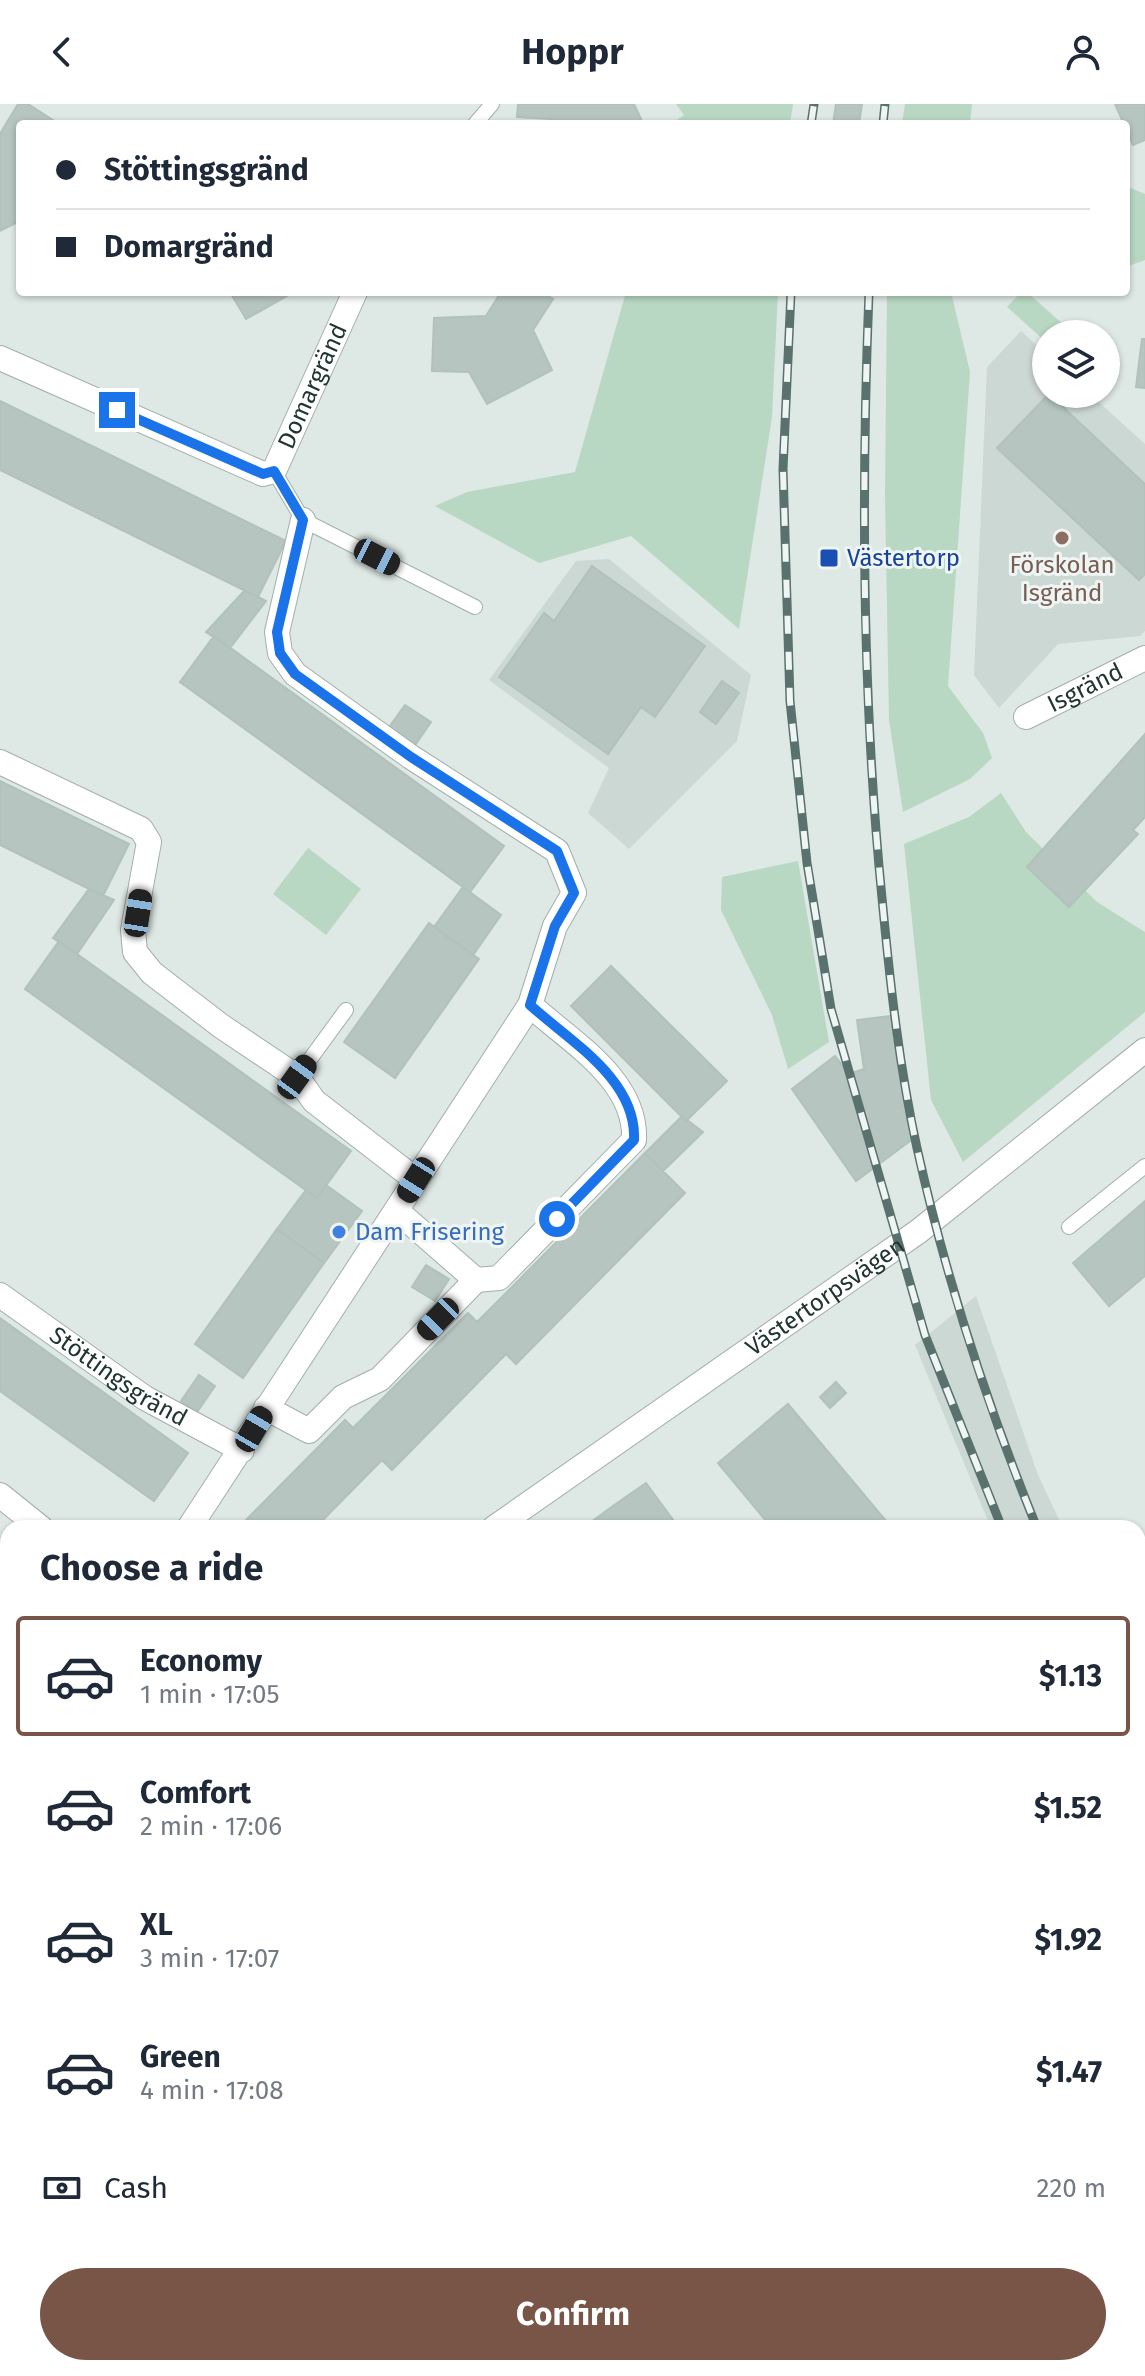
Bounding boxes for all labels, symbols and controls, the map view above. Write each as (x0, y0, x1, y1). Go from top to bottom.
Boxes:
icon: back (40, 30, 84, 74)
text: Hoppr (521, 30, 624, 74)
icon: person (1061, 30, 1105, 74)
text: Stöttingsgränd (104, 152, 309, 188)
text: Domargränd (104, 229, 274, 265)
street label: Domargränd (272, 319, 353, 453)
map controls (1032, 320, 1120, 408)
button: layers (1032, 320, 1120, 408)
route end (99, 392, 135, 428)
marker: Förskolan Isgränd (1053, 529, 1071, 547)
car (350, 535, 404, 579)
place label: Västertorp (847, 544, 960, 572)
marker: Västertorp (818, 547, 840, 569)
place label: Förskolan Isgränd (1009, 551, 1115, 607)
street label: Isgränd (1043, 657, 1128, 718)
car (122, 887, 154, 939)
car (273, 1051, 321, 1103)
car (393, 1153, 439, 1207)
route start (539, 1201, 575, 1237)
place label: Dam Frisering (355, 1218, 505, 1246)
marker: Dam Frisering (330, 1223, 348, 1241)
street label: Västertorpsvägen (740, 1231, 910, 1362)
car (413, 1293, 463, 1345)
street label: Stöttingsgränd (44, 1321, 192, 1432)
car (232, 1402, 276, 1456)
text: Choose a ride (40, 1546, 263, 1590)
icon: car (44, 1640, 116, 1712)
text: Economy (140, 1643, 262, 1679)
text: $1.13 (1039, 1658, 1102, 1694)
text: 1 min · 17:05 (140, 1679, 280, 1710)
icon: car (44, 1772, 116, 1844)
text: Comfort (140, 1775, 251, 1811)
text: $1.52 (1034, 1790, 1102, 1826)
text: 2 min · 17:06 (140, 1811, 282, 1842)
icon: car (44, 1904, 116, 1976)
text: XL (140, 1907, 173, 1943)
text: $1.92 (1034, 1922, 1102, 1958)
text: 3 min · 17:07 (140, 1943, 279, 1974)
icon: car (44, 2036, 116, 2108)
text: Green (140, 2039, 221, 2075)
text: $1.47 (1036, 2054, 1102, 2090)
text: 4 min · 17:08 (140, 2075, 283, 2106)
icon: cash (40, 2166, 84, 2210)
text: Cash (104, 2170, 168, 2206)
text: 220 m (1037, 2173, 1106, 2204)
button: Confirm (40, 2268, 1106, 2360)

